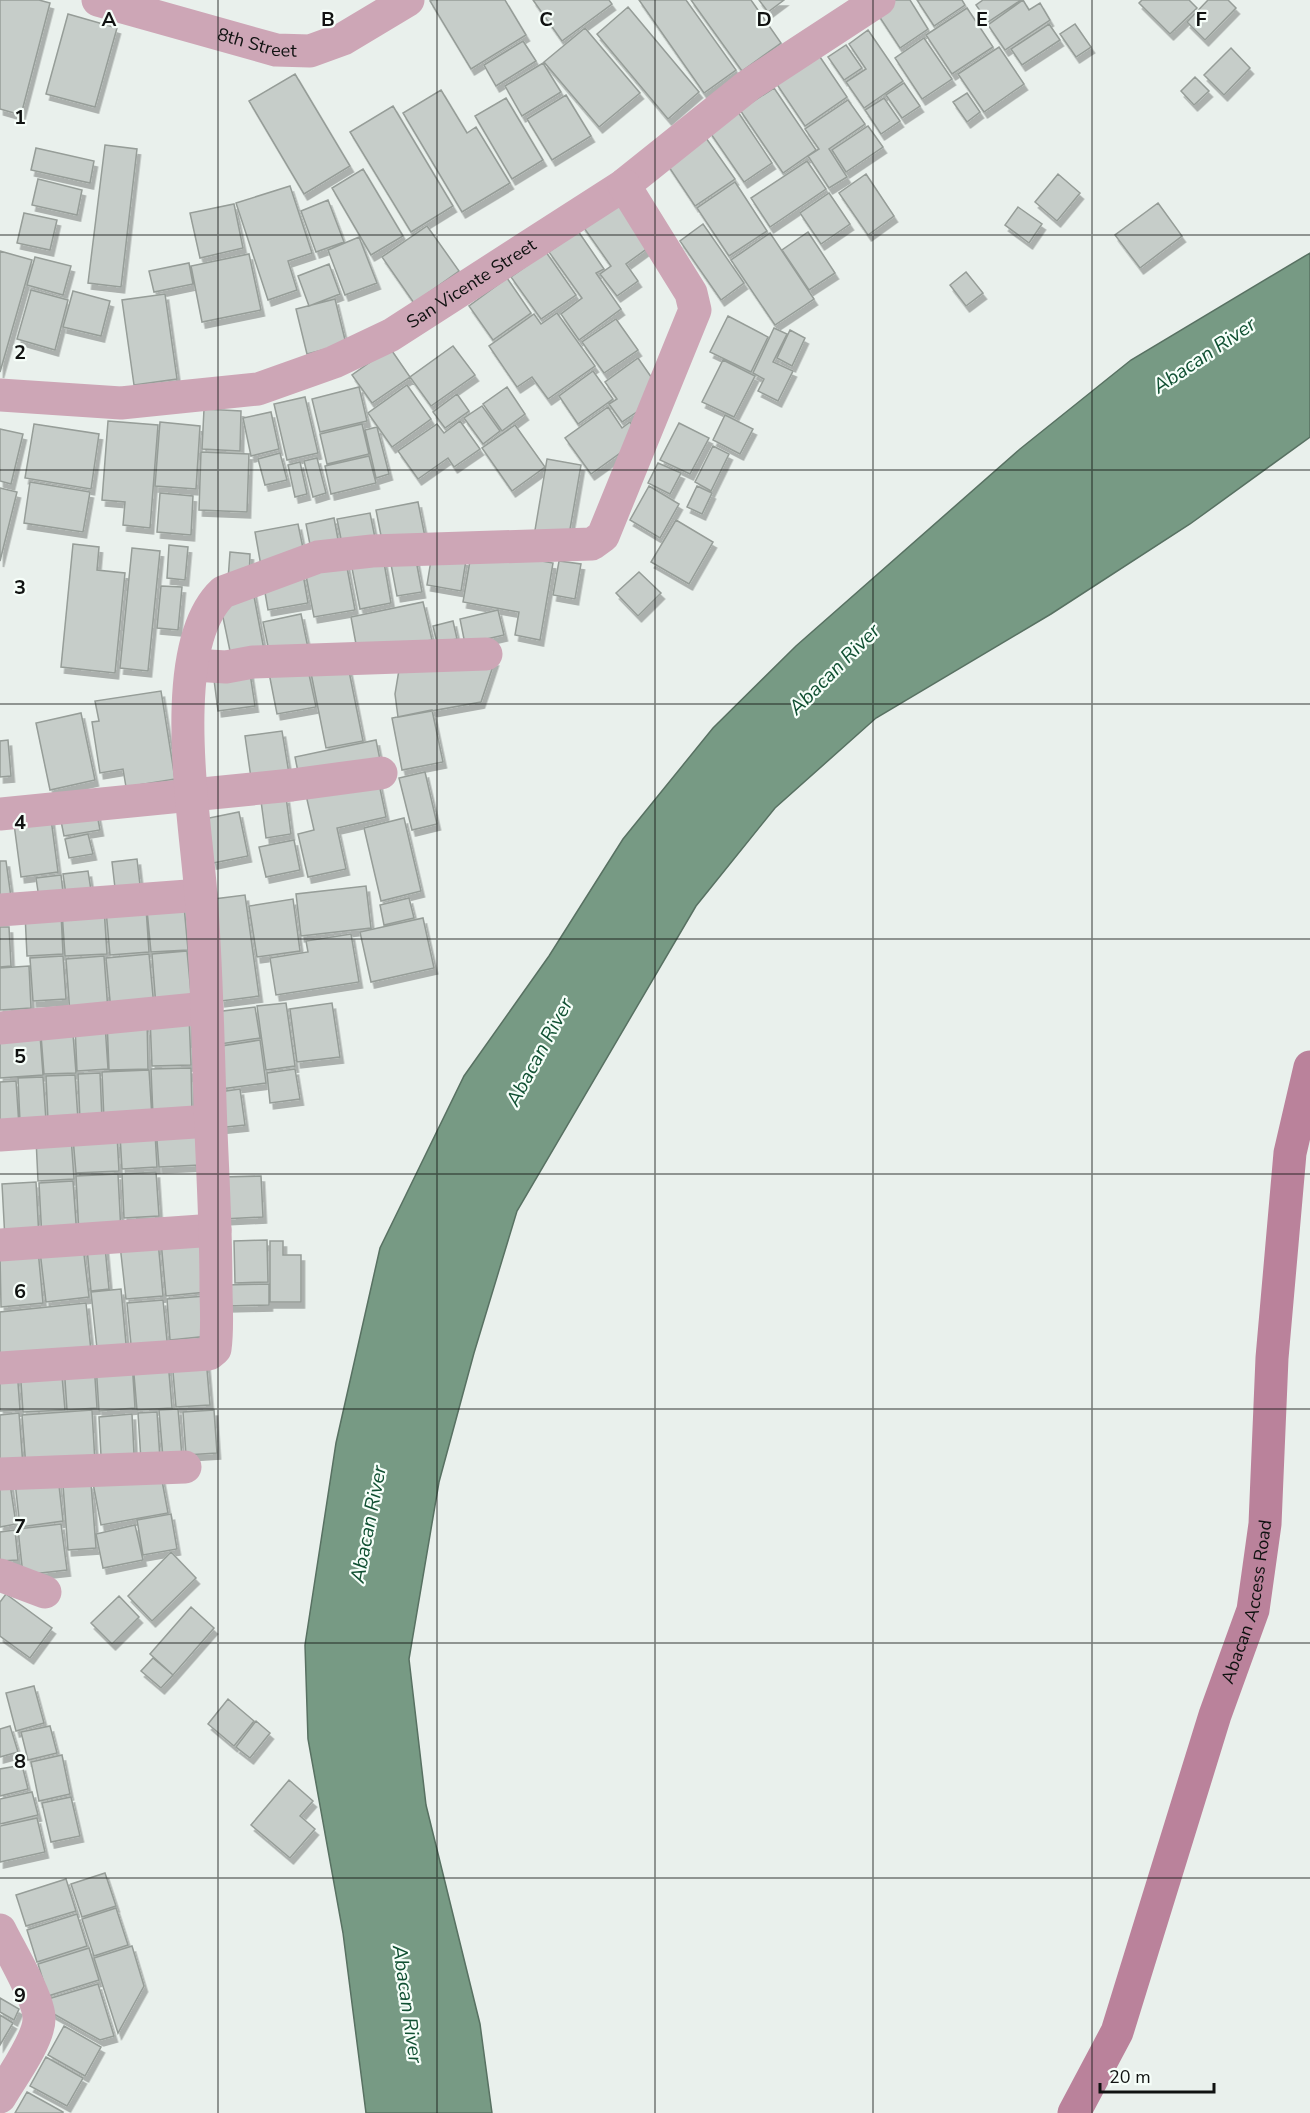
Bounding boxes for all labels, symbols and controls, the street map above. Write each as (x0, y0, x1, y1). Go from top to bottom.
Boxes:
text: A (102, 6, 117, 33)
text: B (321, 6, 335, 33)
text: C (539, 6, 553, 33)
text: D (756, 6, 772, 33)
text: E (976, 6, 988, 33)
text: F (1195, 6, 1207, 33)
street label: 8th Street (215, 22, 298, 63)
text: 1 (14, 104, 26, 131)
street label: San Vicente Street (402, 232, 541, 334)
water label: Abacan River (1147, 310, 1262, 400)
text: 2 (14, 339, 26, 366)
text: 3 (14, 574, 26, 601)
water label: Abacan River (782, 617, 887, 722)
text: 4 (14, 809, 26, 836)
water label: Abacan River (499, 993, 580, 1112)
text: 5 (14, 1043, 26, 1070)
text: 6 (14, 1278, 26, 1305)
water label: Abacan River (344, 1462, 393, 1586)
text: 7 (14, 1513, 26, 1540)
street label: Abacan Access Road (1215, 1518, 1277, 1687)
text: 8 (14, 1748, 26, 1775)
water label: Abacan River (386, 1942, 429, 2066)
text: 9 (14, 1982, 26, 2009)
scale bar (1100, 2056, 1214, 2094)
text: 20 m (1109, 2065, 1151, 2089)

